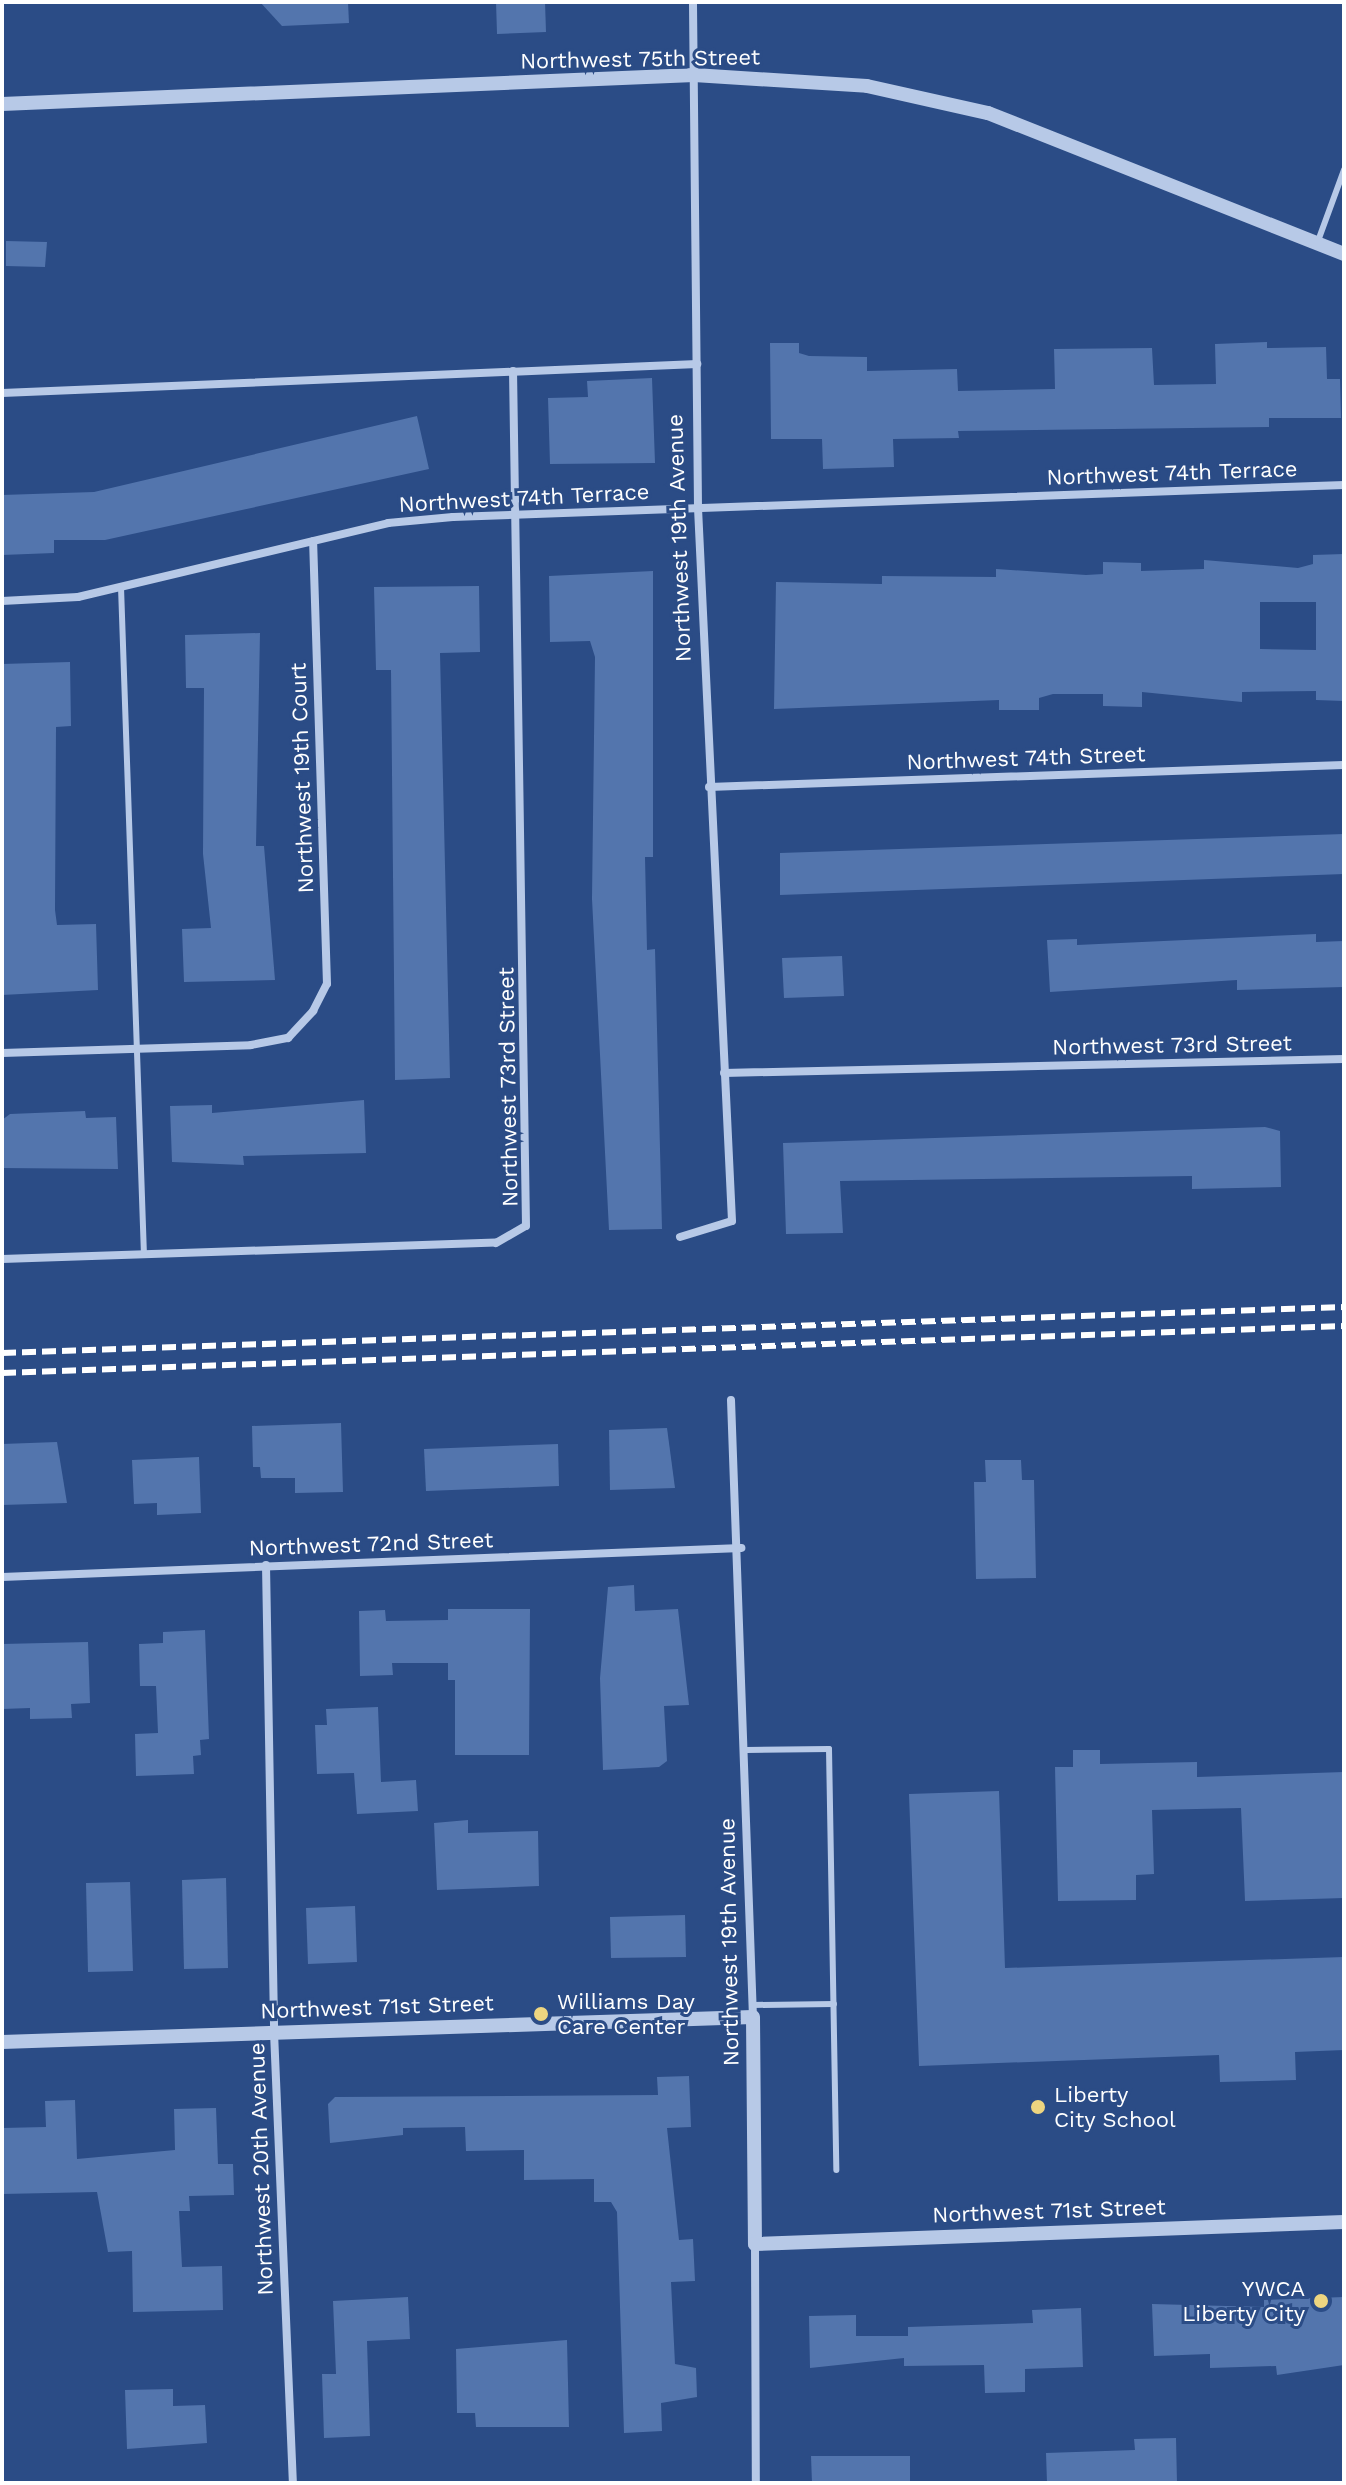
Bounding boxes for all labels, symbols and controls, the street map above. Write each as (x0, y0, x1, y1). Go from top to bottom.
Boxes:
street label: Northwest 75th Street (519, 44, 761, 74)
street label: Northwest 19th Avenue (661, 413, 697, 663)
street label: Northwest 74th Terrace (1045, 455, 1299, 491)
street label: Northwest 74th Terrace (397, 478, 651, 518)
street label: Northwest 19th Court (285, 662, 319, 894)
street label: Northwest 74th Street (906, 741, 1146, 775)
street label: Northwest 73rd Street (493, 967, 523, 1207)
street label: Northwest 73rd Street (1052, 1030, 1292, 1060)
street label: Northwest 72nd Street (248, 1527, 494, 1561)
street label: Northwest 19th Avenue (714, 1817, 744, 2067)
place label: Williams Day Care Center (557, 1988, 695, 2040)
street label: Northwest 71st Street (259, 1990, 495, 2024)
marker: Williams Day Care Center (532, 2005, 550, 2023)
street label: Northwest 20th Avenue (243, 2042, 279, 2296)
place label: Liberty City School (1054, 2081, 1176, 2132)
marker: Liberty City School (1029, 2098, 1047, 2116)
street label: Northwest 71st Street (931, 2194, 1167, 2228)
place label: YWCA Liberty City (1182, 2275, 1305, 2326)
marker: YWCA Liberty City (1312, 2292, 1330, 2310)

